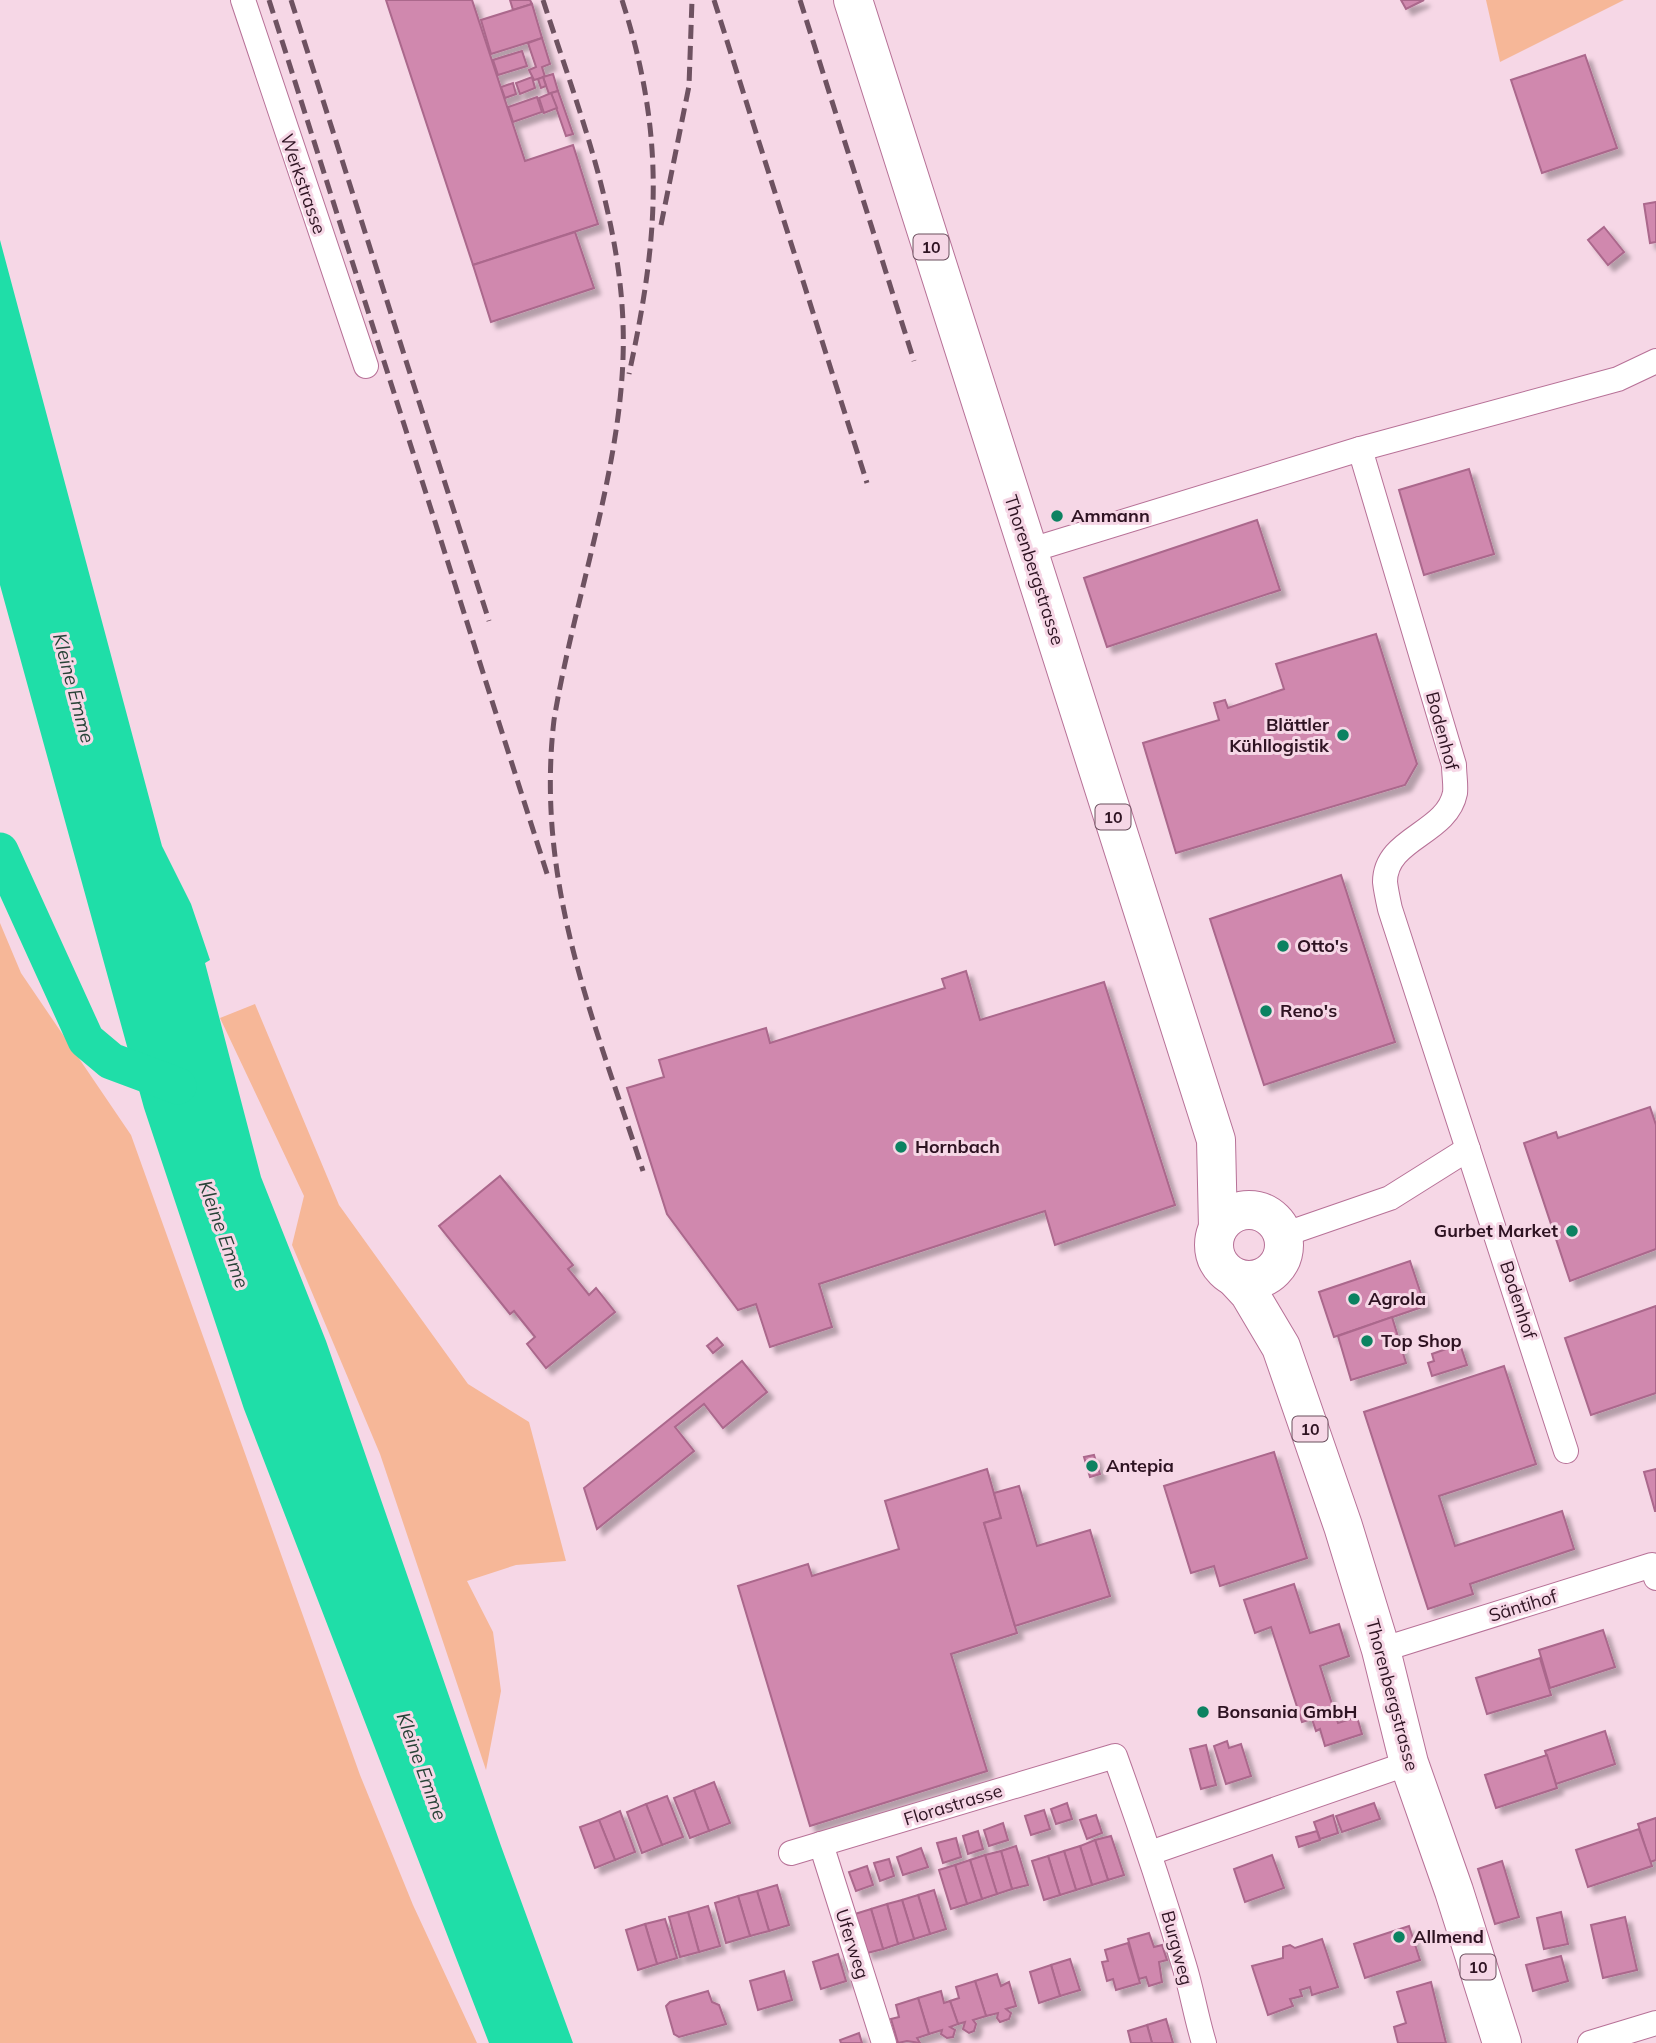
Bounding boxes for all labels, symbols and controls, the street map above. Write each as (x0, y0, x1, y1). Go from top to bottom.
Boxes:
street label: Werkstrasse (276, 131, 331, 237)
road number: 10 (914, 234, 948, 260)
street label: Thorenbergstrasse (999, 492, 1070, 648)
place label: Ammann (1071, 504, 1150, 527)
marker: Ammann (1049, 508, 1065, 524)
water label: Kleine Emme (48, 630, 100, 746)
street label: Bodenhof (1421, 689, 1464, 774)
place label: Blättler Kühllogistik (1229, 713, 1330, 757)
marker: Blättler Kühllogistik (1335, 727, 1351, 743)
road number: 10 (1096, 804, 1130, 830)
place label: Otto's (1297, 934, 1348, 957)
marker: Otto's (1275, 938, 1291, 954)
place label: Reno's (1280, 999, 1337, 1022)
marker: Reno's (1258, 1003, 1274, 1019)
place label: Hornbach (915, 1135, 1000, 1158)
marker: Hornbach (893, 1139, 909, 1155)
water label: Kleine Emme (193, 1177, 255, 1291)
place label: Gurbet Market (1434, 1219, 1558, 1242)
marker: Gurbet Market (1564, 1223, 1580, 1239)
street label: Bodenhof (1495, 1258, 1542, 1343)
place label: Agrola (1368, 1287, 1426, 1310)
marker: Agrola (1346, 1291, 1362, 1307)
place label: Top Shop (1381, 1329, 1462, 1352)
marker: Top Shop (1359, 1333, 1375, 1349)
road number: 10 (1292, 1416, 1328, 1442)
place label: Antepia (1106, 1454, 1174, 1477)
marker: Antepia (1084, 1458, 1100, 1474)
street label: Säntihof (1486, 1584, 1561, 1627)
street label: Thorenbergstrasse (1361, 1616, 1424, 1773)
place label: Bonsania GmbH (1217, 1700, 1357, 1723)
marker: Bonsania GmbH (1195, 1704, 1211, 1720)
water label: Kleine Emme (391, 1709, 453, 1823)
street label: Florastrasse (901, 1779, 1005, 1830)
street label: Uferweg (830, 1906, 875, 1982)
street label: Burgweg (1157, 1908, 1198, 1988)
place label: Allmend (1413, 1925, 1484, 1948)
marker: Allmend (1391, 1929, 1407, 1945)
road number: 10 (1460, 1954, 1496, 1980)

